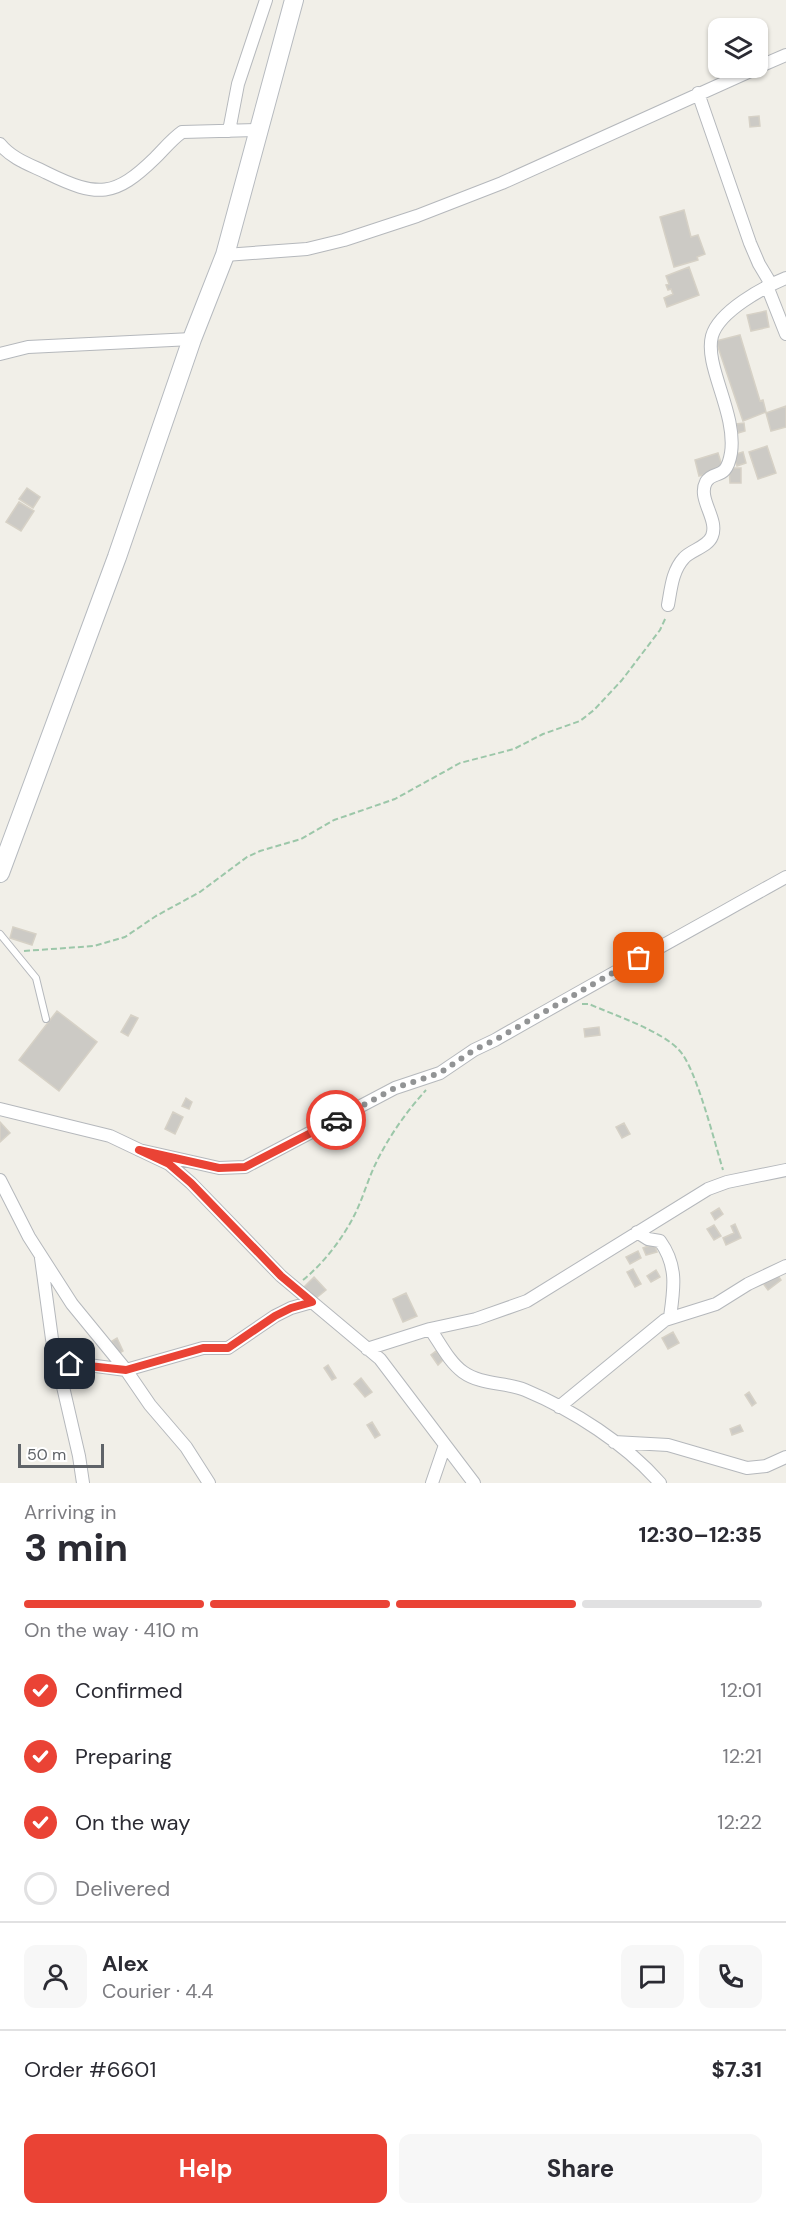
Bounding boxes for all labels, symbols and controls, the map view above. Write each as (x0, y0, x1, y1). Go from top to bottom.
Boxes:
map controls (708, 18, 768, 78)
button: layers (708, 18, 768, 78)
pin (613, 932, 664, 983)
icon: bag (622, 941, 655, 974)
courier (306, 1090, 366, 1150)
icon: car (320, 1104, 353, 1137)
pin (44, 1338, 95, 1389)
icon: home (53, 1347, 86, 1380)
scale bar (18, 1441, 104, 1468)
text: 50 m (27, 1444, 66, 1465)
text: Arriving in (24, 1499, 116, 1525)
text: 12:30–12:35 (638, 1520, 762, 1549)
text: 3 min (24, 1522, 128, 1573)
text: On the way · 410 m (24, 1617, 199, 1643)
icon: check (24, 1674, 57, 1707)
text: Confirmed (75, 1676, 183, 1705)
text: 12:01 (720, 1677, 762, 1703)
icon: check (24, 1740, 57, 1773)
text: Preparing (75, 1742, 172, 1771)
text: 12:21 (722, 1743, 762, 1769)
icon: check (24, 1806, 57, 1839)
text: On the way (75, 1808, 190, 1837)
text: 12:22 (717, 1809, 762, 1835)
text: Delivered (75, 1874, 170, 1903)
button: person (24, 1945, 87, 2008)
button: chat (621, 1945, 684, 2008)
button: phone (699, 1945, 762, 2008)
text: Alex (102, 1949, 149, 1978)
text: Courier · 4.4 (102, 1978, 213, 2004)
text: Order #6601 (24, 2055, 156, 2084)
text: $7.31 (712, 2055, 762, 2084)
button: Help (24, 2134, 387, 2203)
button: Share (399, 2134, 762, 2203)

